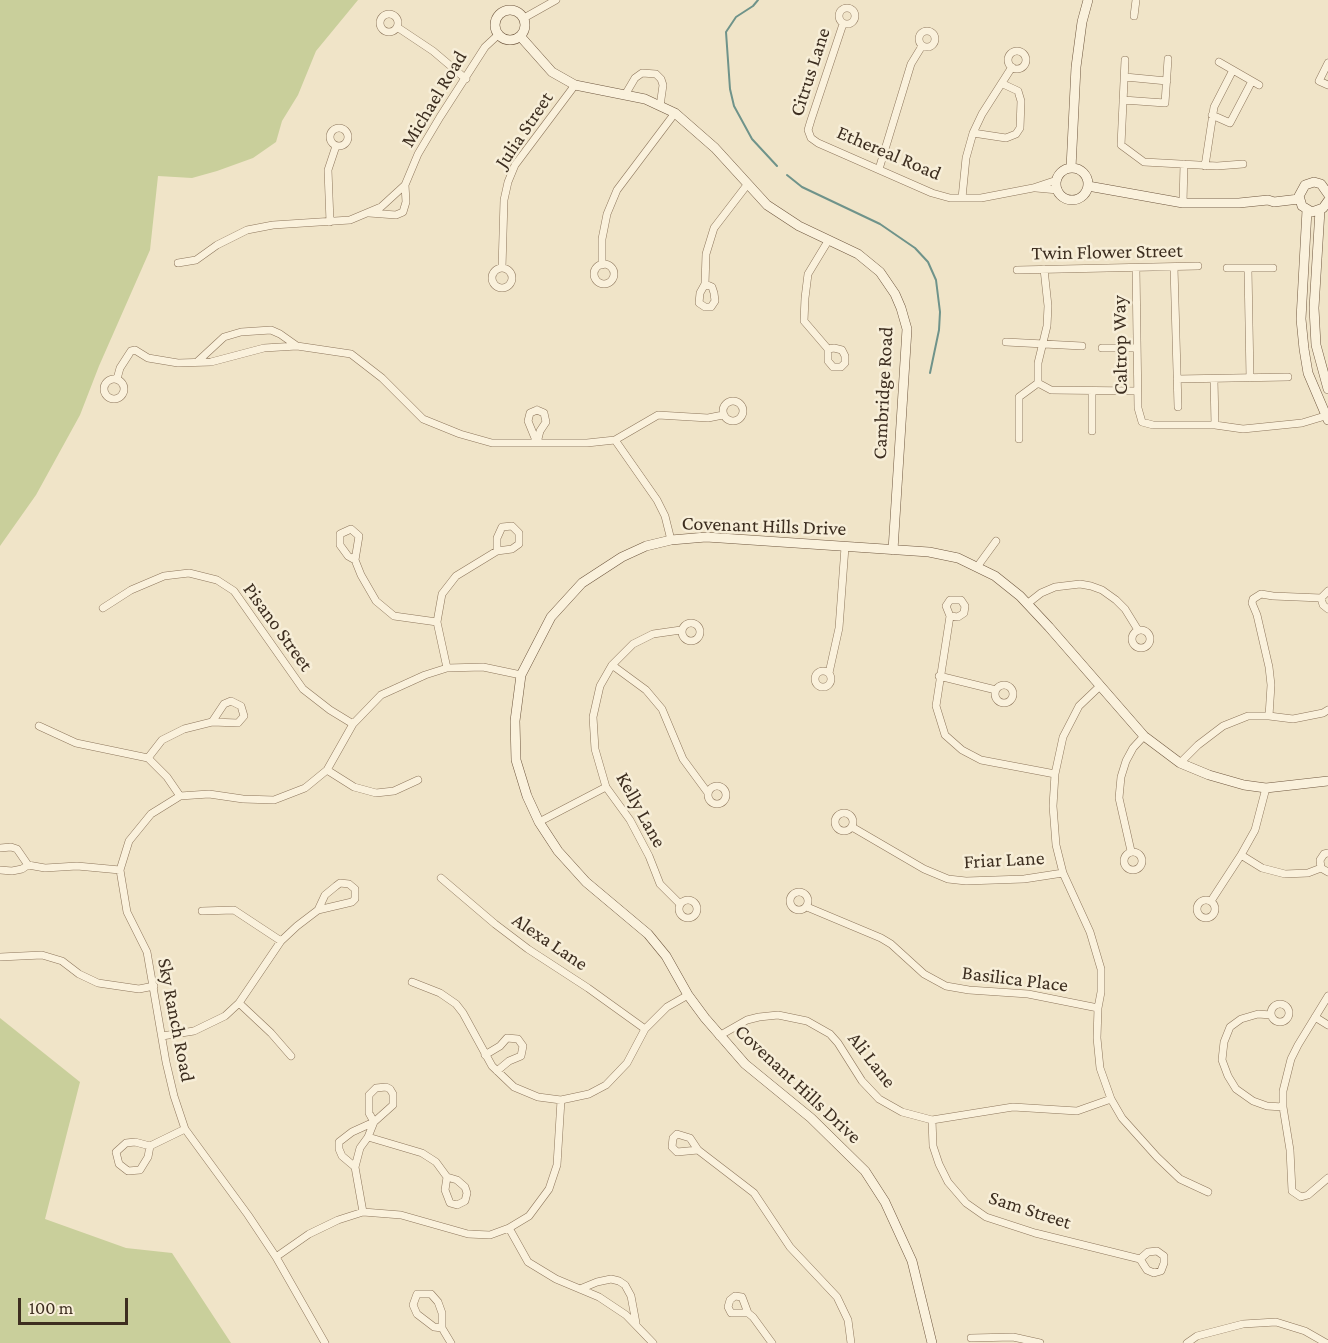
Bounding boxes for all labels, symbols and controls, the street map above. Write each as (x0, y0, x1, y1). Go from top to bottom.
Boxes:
street label: Citrus Lane (784, 25, 836, 119)
street label: Michael Road (396, 46, 472, 152)
street label: Julia Street (490, 87, 558, 173)
street label: Ethereal Road (833, 120, 945, 186)
street label: Twin Flower Street (1031, 239, 1183, 265)
street label: Caltrop Way (1107, 295, 1133, 395)
street label: Cambridge Road (868, 326, 898, 460)
street label: Covenant Hills Drive (681, 511, 847, 541)
street label: Pisano Street (238, 578, 318, 676)
street label: Kelly Lane (611, 768, 671, 852)
street label: Friar Lane (963, 846, 1045, 874)
street label: Alexa Lane (508, 908, 592, 976)
street label: Sky Ranch Road (152, 956, 200, 1084)
street label: Basilica Place (961, 961, 1069, 997)
street label: Covenant Hills Drive (730, 1019, 866, 1149)
street label: Ali Lane (843, 1027, 901, 1093)
street label: Sam Street (986, 1185, 1074, 1235)
scale bar (21, 1286, 130, 1324)
text: 100 m (29, 1298, 73, 1318)

